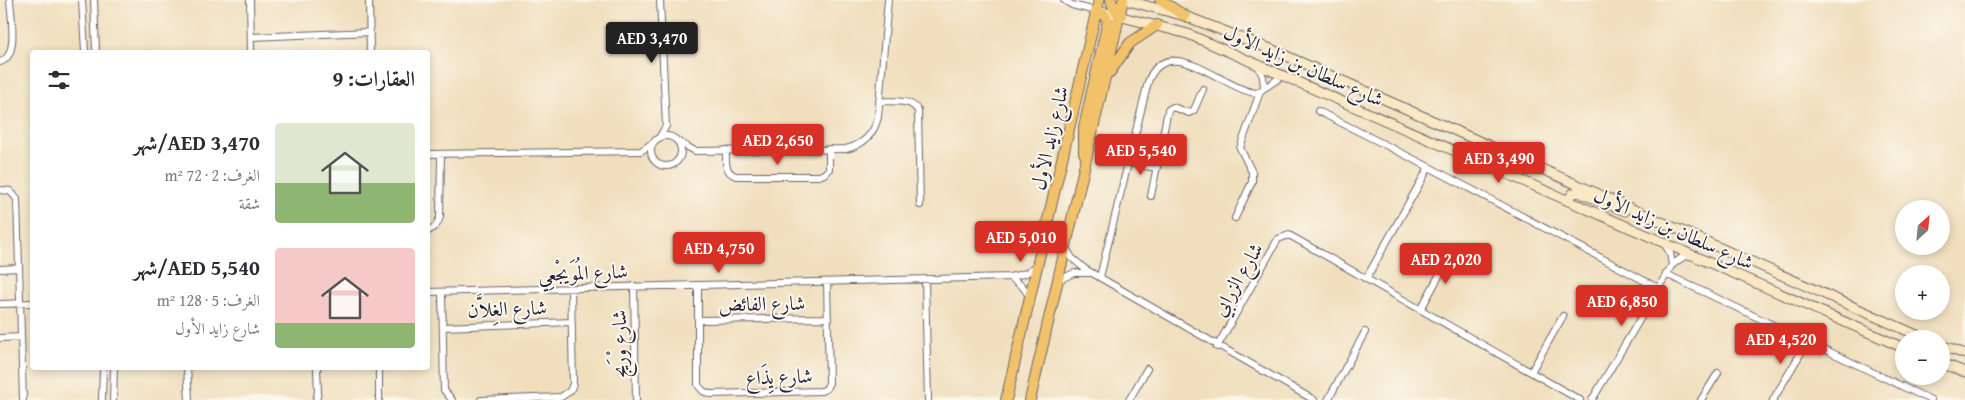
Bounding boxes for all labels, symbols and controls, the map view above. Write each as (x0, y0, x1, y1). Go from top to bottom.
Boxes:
street label: شارع سلطان بن زايد الأول (1218, 17, 1389, 117)
pin: AED 3,470 (595, 22, 709, 64)
text: AED 3,470 (617, 26, 687, 50)
text: العقارات: 9 (333, 63, 415, 94)
icon: filters (45, 66, 73, 94)
street label: شارع زايد الأول (1023, 83, 1079, 194)
pin: AED 2,650 (721, 124, 835, 166)
text: AED 3,470/شهر (133, 127, 260, 158)
text: AED 2,650 (743, 128, 813, 152)
pin: AED 5,540 (1084, 134, 1198, 176)
text: AED 5,540 (1106, 138, 1176, 162)
pin: AED 3,490 (1442, 142, 1556, 184)
icon: home (315, 143, 375, 203)
text: AED 3,490 (1464, 146, 1534, 170)
text: الغرف: 2 · 72 m² (164, 163, 260, 187)
street label: شارع سلطان بن زايد الأول (1588, 180, 1759, 280)
text: شقة (239, 191, 260, 215)
north arrow (1895, 200, 1950, 255)
map controls (1895, 200, 1950, 385)
pin: AED 5,010 (964, 220, 1078, 263)
text: AED 5,010 (986, 225, 1056, 249)
pin: AED 4,750 (662, 232, 776, 274)
text: AED 4,750 (684, 236, 754, 260)
street label: شارع الزرابي (1204, 237, 1273, 323)
pin: AED 2,020 (1389, 242, 1503, 285)
text: AED 2,020 (1411, 247, 1481, 271)
text: AED 5,540/شهر (133, 252, 260, 283)
street label: شارع المُوَيجْعِي (538, 255, 628, 293)
button: + (1895, 265, 1950, 320)
icon: home (315, 268, 375, 328)
pin: AED 6,850 (1565, 284, 1679, 327)
text: الغرف: 5 · 128 m² (157, 288, 260, 312)
street label: شارع الفائض (718, 288, 806, 322)
text: AED 6,850 (1587, 289, 1657, 313)
street label: شارع الغِلاَّن (467, 290, 547, 328)
street label: شارع وْرَيج (604, 310, 638, 378)
text: شارع زايد الأول (175, 316, 260, 340)
pin: AED 4,520 (1724, 322, 1838, 365)
text: AED 4,520 (1746, 327, 1816, 351)
button: − (1895, 330, 1950, 385)
street label: شارع يِذَاع (745, 360, 813, 396)

